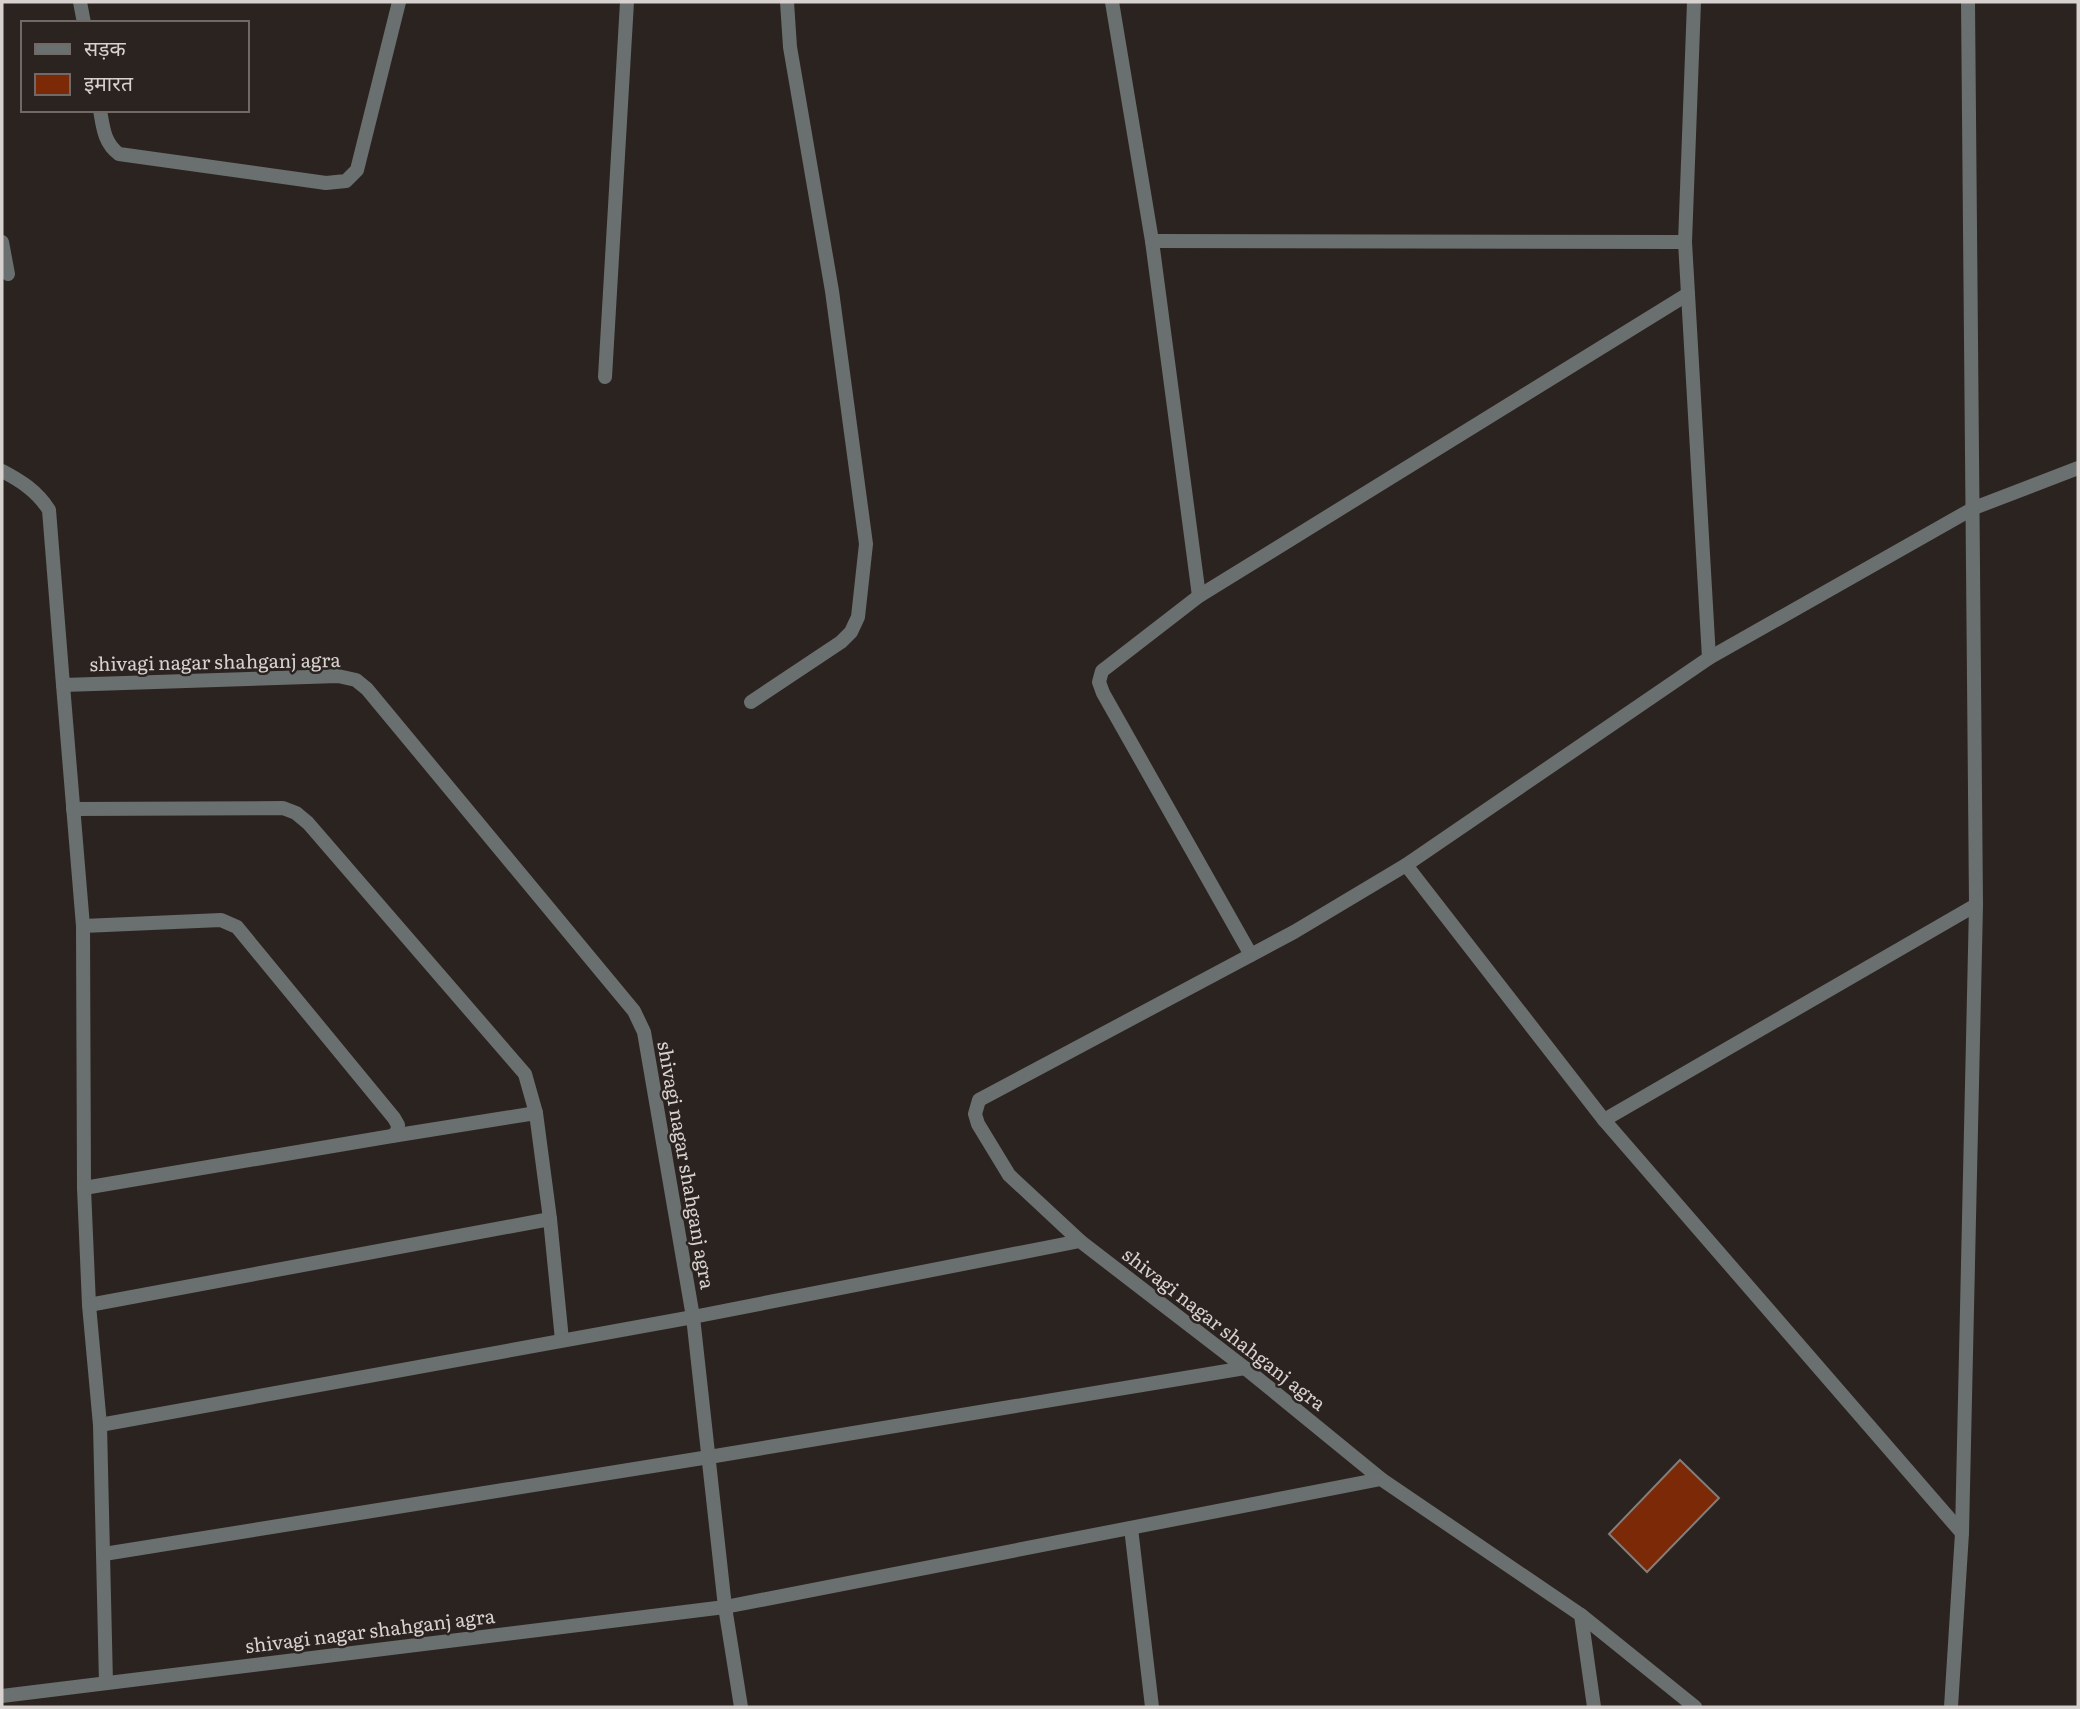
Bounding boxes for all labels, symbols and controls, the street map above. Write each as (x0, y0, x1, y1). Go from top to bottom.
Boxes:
legend (21, 21, 248, 112)
text: सड़क (84, 31, 126, 62)
text: इमारत (84, 66, 134, 97)
street label: shivagi nagar shahganj agra (89, 645, 342, 677)
street label: shivagi nagar shahganj agra (651, 1039, 723, 1292)
street label: shivagi nagar shahganj agra (1117, 1240, 1333, 1417)
street label: shivagi nagar shahganj agra (243, 1601, 497, 1659)

